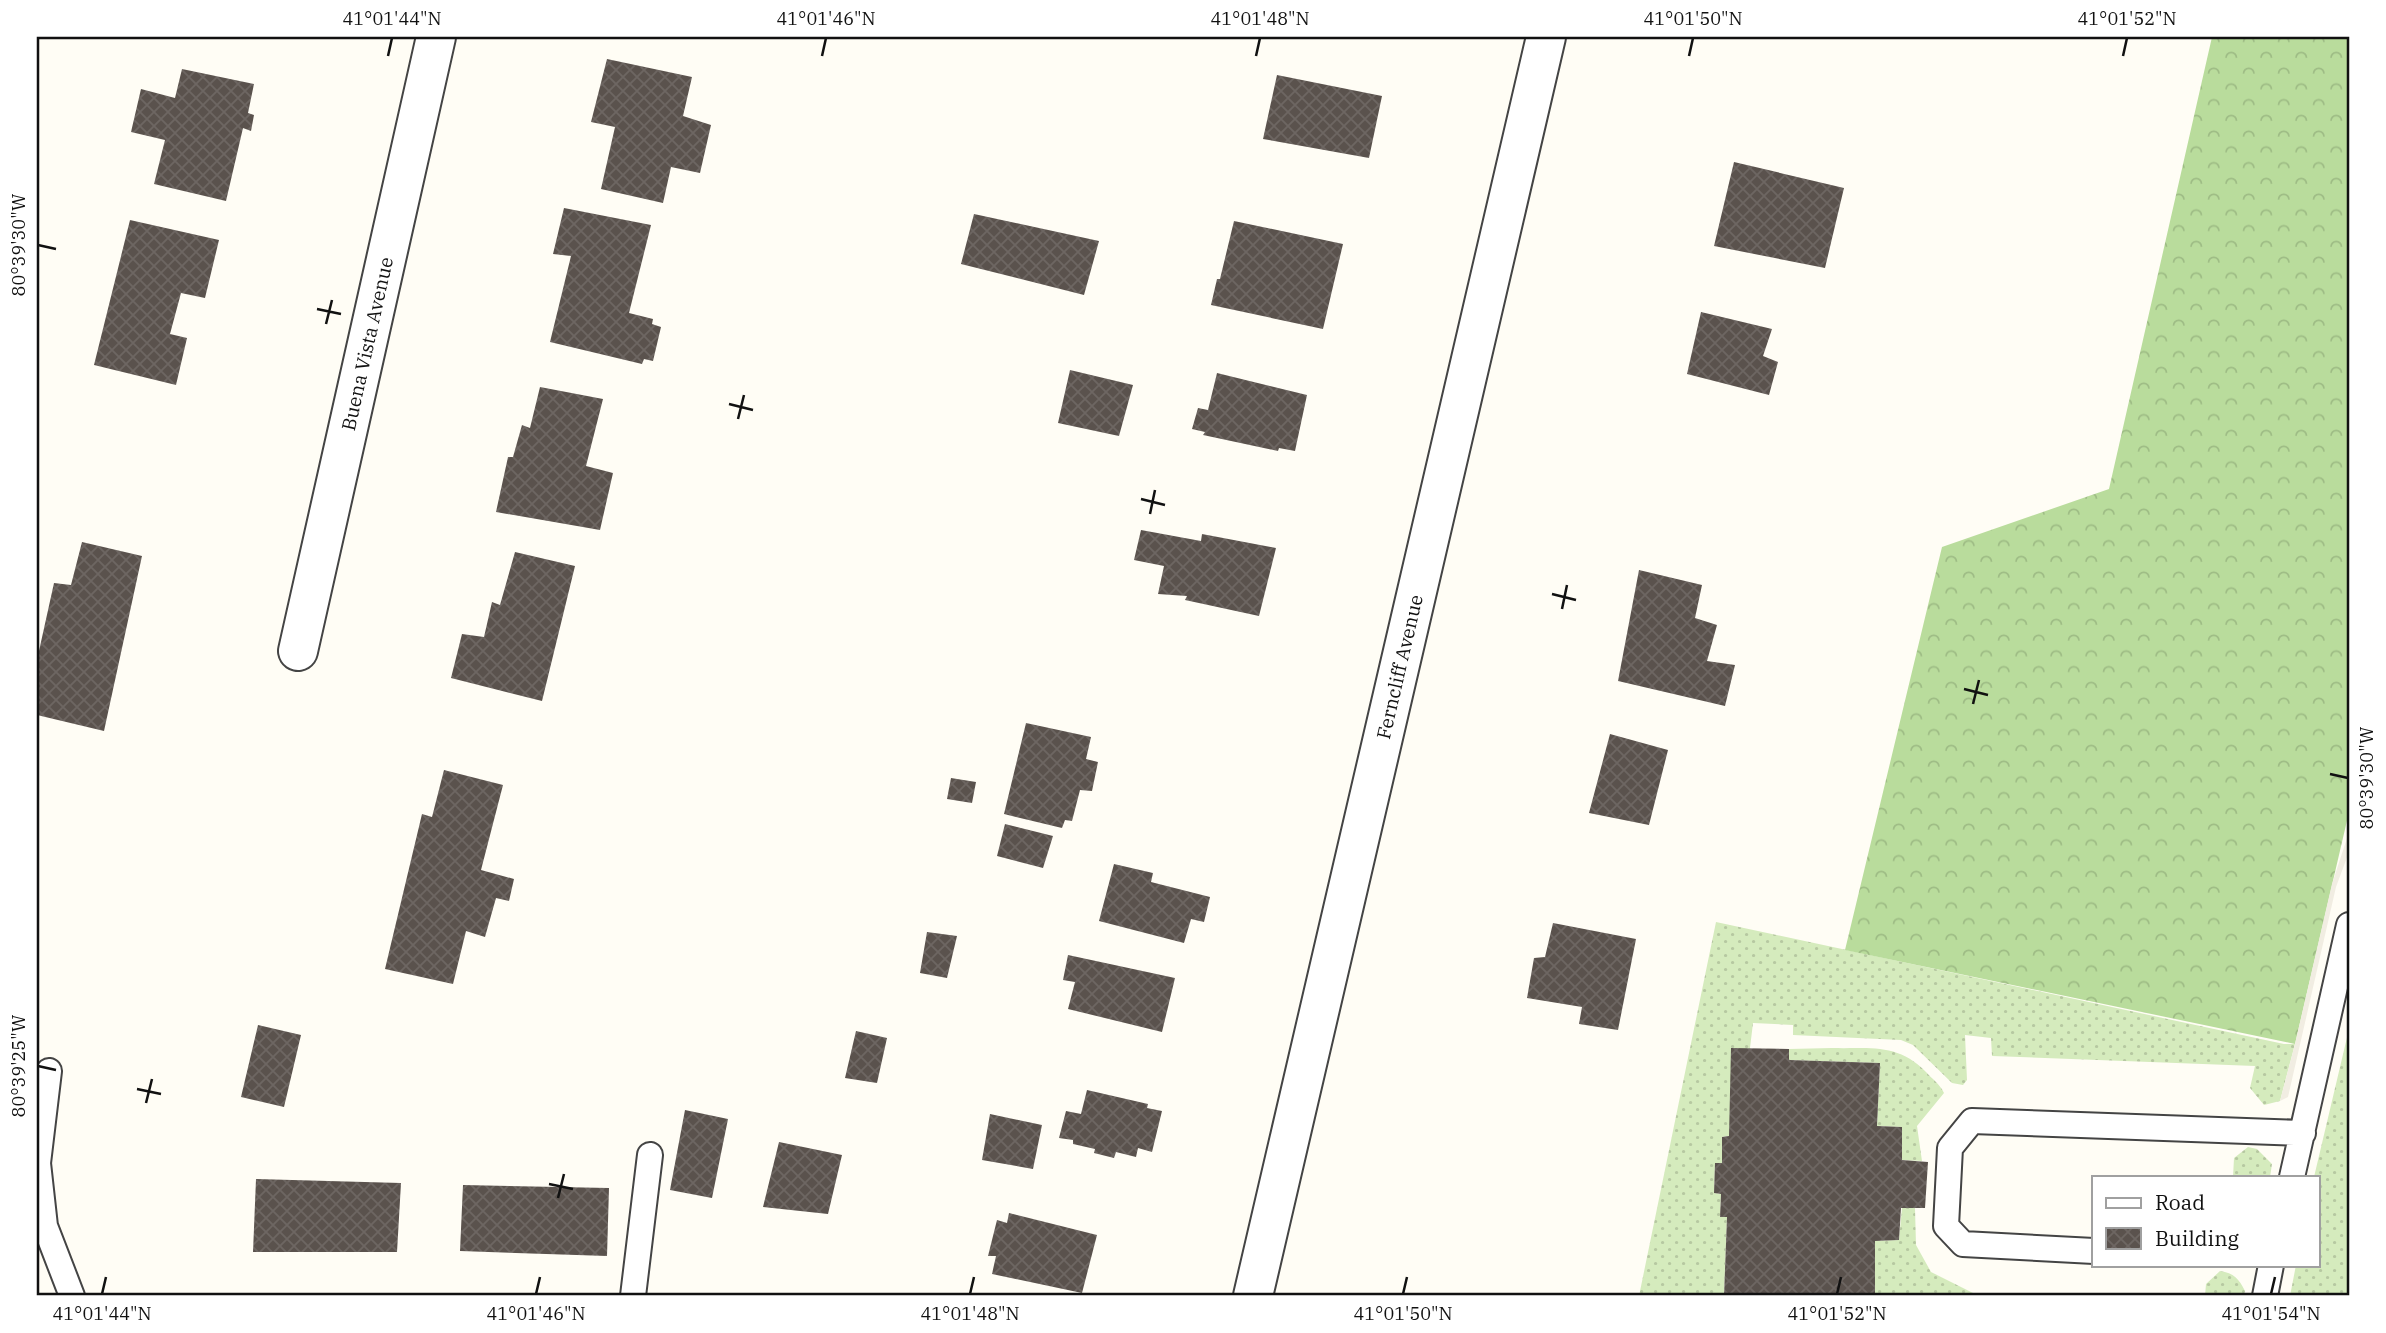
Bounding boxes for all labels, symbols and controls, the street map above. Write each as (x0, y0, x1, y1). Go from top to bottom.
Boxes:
text: 41°01'44"N (343, 7, 442, 30)
text: 41°01'46"N (777, 7, 876, 30)
text: 41°01'48"N (1211, 7, 1310, 30)
text: 41°01'50"N (1644, 7, 1743, 30)
text: 41°01'52"N (2078, 7, 2177, 30)
text: 80°39'30"W (7, 193, 30, 296)
street label: Buena Vista Avenue (336, 255, 398, 433)
street label: Ferncliff Avenue (1371, 592, 1428, 741)
text: 80°39'30"W (2355, 726, 2378, 829)
text: 80°39'25"W (7, 1014, 30, 1117)
legend (2092, 1176, 2320, 1266)
text: Road (2155, 1188, 2205, 1216)
text: Building (2155, 1224, 2240, 1252)
text: 41°01'44"N (53, 1302, 152, 1325)
text: 41°01'46"N (487, 1302, 586, 1325)
text: 41°01'48"N (921, 1302, 1020, 1325)
text: 41°01'50"N (1354, 1302, 1453, 1325)
text: 41°01'52"N (1788, 1302, 1887, 1325)
text: 41°01'54"N (2222, 1302, 2321, 1325)

